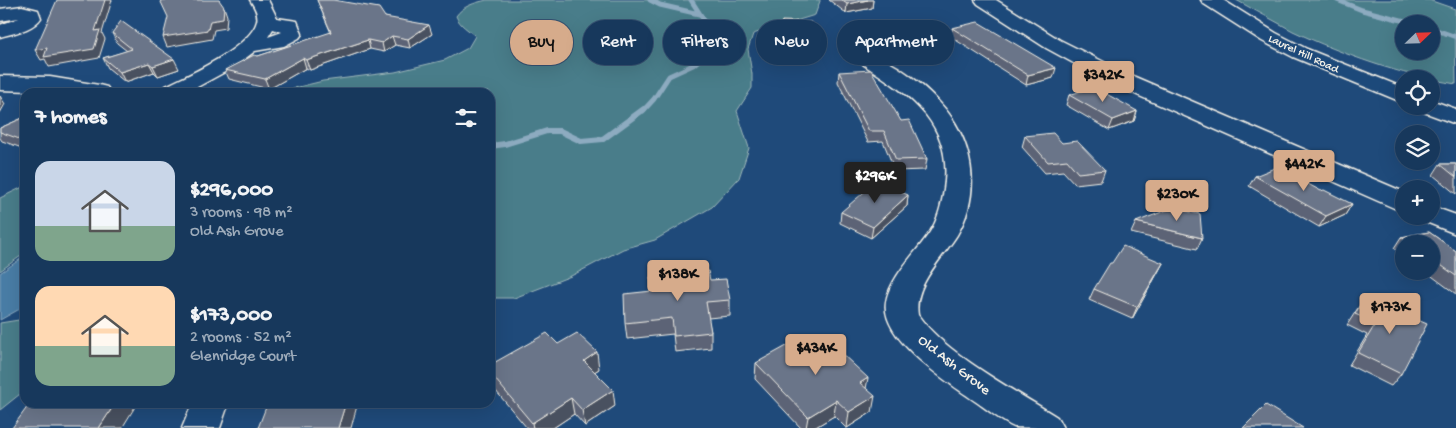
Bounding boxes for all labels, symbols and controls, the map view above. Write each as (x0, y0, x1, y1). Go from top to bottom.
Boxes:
north arrow (1395, 15, 1440, 60)
map controls (1395, 15, 1440, 280)
chip: Buy (510, 20, 573, 65)
chip: Rent (583, 20, 653, 65)
chip: Filters (663, 20, 746, 65)
chip: New (756, 20, 827, 65)
chip: Apartment (837, 20, 954, 65)
street label: Laurel Hill Road (1266, 32, 1342, 78)
pin: $342K (1068, 61, 1138, 103)
text: $342K (1083, 67, 1123, 86)
button: locate (1395, 70, 1440, 115)
icon: filters (452, 104, 480, 132)
text: 7 homes (35, 106, 107, 131)
button: layers (1395, 125, 1440, 170)
pin: $442K (1269, 150, 1339, 192)
text: $442K (1285, 156, 1323, 175)
pin: $296K (840, 162, 910, 204)
text: $296K (855, 168, 895, 187)
text: $296,000 (190, 179, 273, 204)
pin: $230K (1142, 180, 1212, 222)
button: + (1395, 180, 1440, 225)
icon: home (75, 181, 135, 241)
text: $230K (1156, 186, 1198, 205)
text: 3 rooms · 98 m² (190, 204, 292, 223)
text: Old Ash Grove (190, 223, 283, 242)
button: − (1395, 235, 1440, 280)
pin: $138K (643, 260, 713, 302)
text: $138K (658, 266, 698, 285)
pin: $173K (1355, 292, 1425, 335)
text: $173K (1370, 299, 1410, 318)
text: $173,000 (190, 304, 272, 329)
icon: home (75, 306, 135, 366)
text: 2 rooms · 52 m² (190, 329, 292, 348)
street label: Old Ash Grove (914, 332, 994, 400)
pin: $434K (781, 334, 851, 376)
text: $434K (796, 340, 836, 359)
text: Glenridge Court (190, 348, 296, 367)

